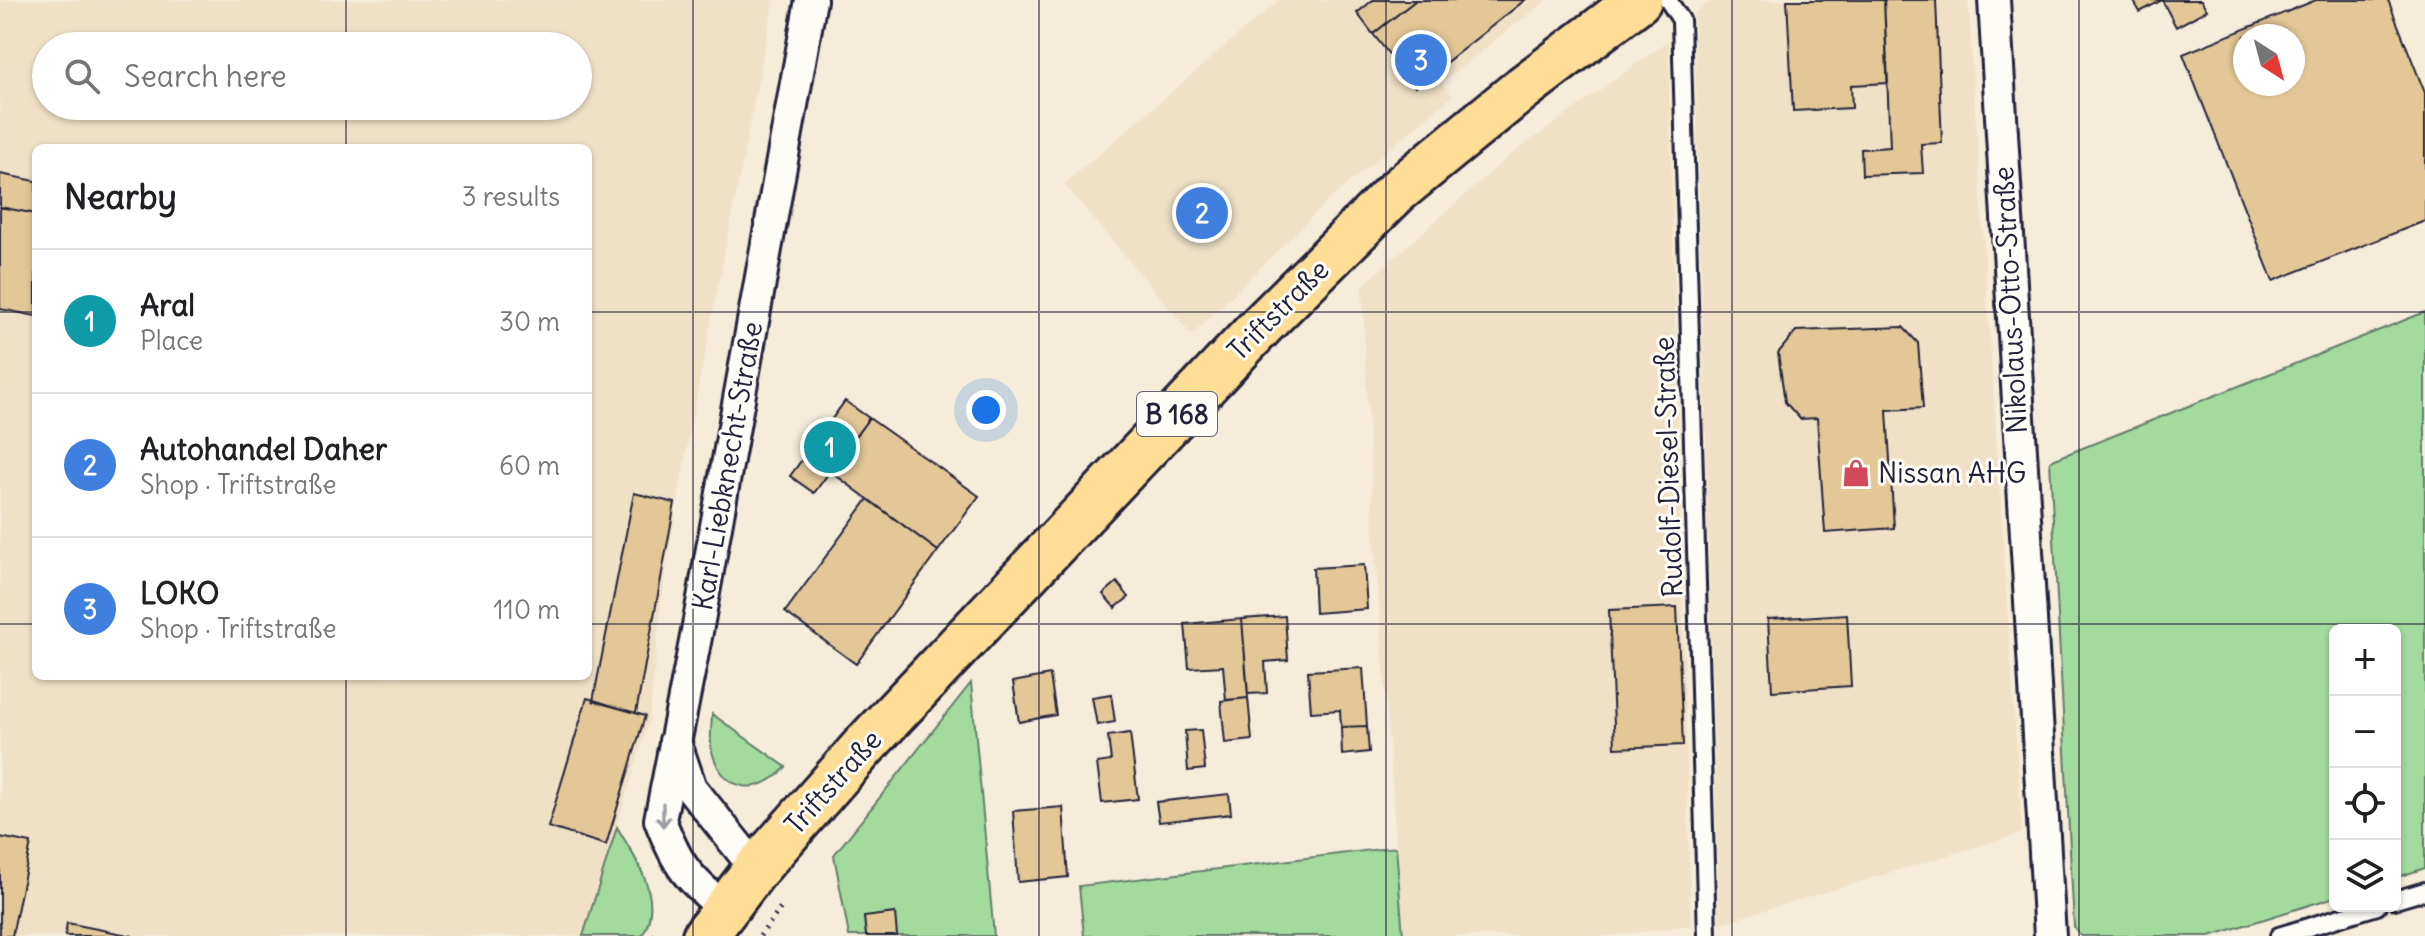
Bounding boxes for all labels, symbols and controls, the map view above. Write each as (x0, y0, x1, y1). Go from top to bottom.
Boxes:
north arrow (2233, 24, 2305, 96)
pin: 3 (1395, 30, 1447, 90)
search box (32, 32, 592, 120)
icon: search (60, 54, 104, 98)
text: Search here (124, 57, 287, 95)
street label: Nikolaus-Otto-Straße (1985, 165, 2035, 435)
text: Nearby (64, 175, 177, 218)
text: 3 results (462, 180, 560, 213)
pin: 2 (1176, 183, 1228, 243)
street label: Triftstraße (1220, 252, 1336, 368)
text: Aral (140, 286, 195, 324)
text: 1 (85, 305, 95, 338)
text: 30 m (499, 305, 560, 338)
street label: Karl-Liebknecht-Straße (684, 319, 770, 613)
text: Place (140, 324, 203, 357)
street label: Rudolf-Diesel-Straße (1645, 336, 1691, 598)
your location (966, 390, 1006, 430)
road number: B 168 (1137, 392, 1217, 436)
pin: 1 (804, 417, 856, 477)
text: Autohandel Daher (140, 430, 387, 468)
text: 2 (83, 449, 97, 482)
text: 60 m (499, 449, 560, 482)
place label: Nissan AHG (1878, 455, 2026, 491)
shop icon: Nissan AHG (1841, 458, 1871, 488)
text: Shop · Triftstraße (140, 468, 336, 501)
text: LOKO (140, 574, 219, 612)
text: 3 (83, 593, 97, 626)
text: 110 m (493, 593, 560, 626)
text: Shop · Triftstraße (140, 612, 336, 645)
map controls (2329, 624, 2401, 912)
button: + (2329, 624, 2401, 696)
button: − (2329, 696, 2401, 768)
street label: Triftstraße (777, 722, 889, 842)
button: locate (2329, 768, 2401, 840)
one-way arrow (655, 802, 671, 828)
button: layers (2329, 840, 2401, 912)

